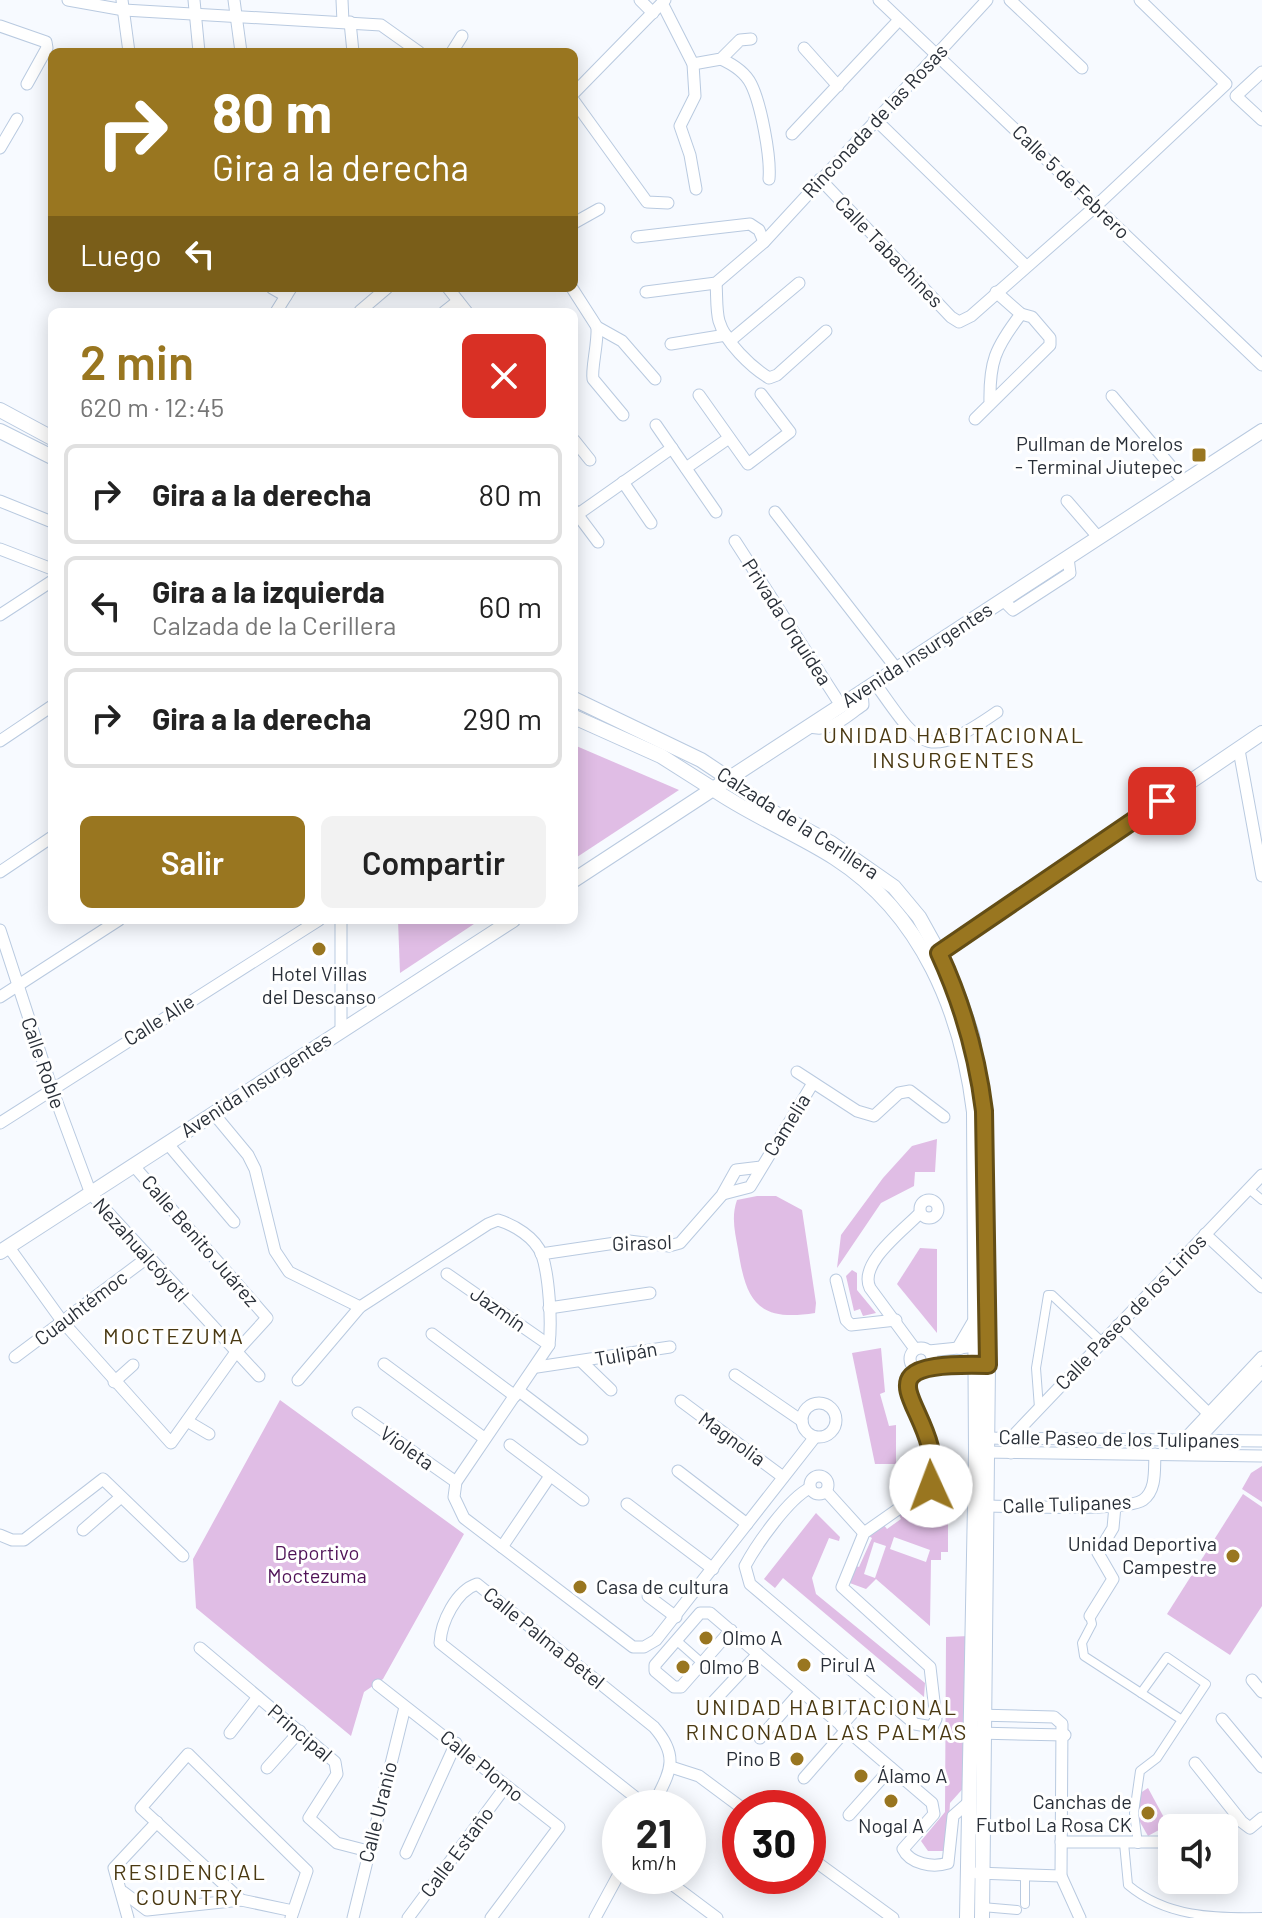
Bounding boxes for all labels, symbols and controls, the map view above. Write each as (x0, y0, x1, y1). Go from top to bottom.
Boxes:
street label: Rinconada de las Rosas (797, 38, 952, 202)
text: 80 m (212, 77, 332, 144)
icon: right (80, 80, 184, 184)
street label: Calle 5 de Febrero (1008, 119, 1135, 243)
text: Gira a la derecha (212, 145, 469, 188)
street label: Calle Tabachines (831, 191, 949, 312)
icon: left (178, 232, 222, 276)
text: Luego (80, 236, 162, 272)
text: 2 min (80, 332, 194, 390)
button: close (462, 334, 546, 418)
text: 620 m · 12:45 (80, 391, 224, 422)
place label: Pullman de Morelos - Terminal Jiutepec (1015, 431, 1183, 478)
marker: Pullman de Morelos - Terminal Jiutepec (1190, 446, 1208, 464)
icon: right (84, 472, 128, 516)
text: Gira a la derecha (152, 476, 371, 512)
text: 80 m (479, 476, 542, 512)
street label: Privada Orquídea (738, 554, 838, 689)
text: Gira a la izquierda (152, 573, 385, 609)
icon: left (84, 584, 128, 628)
text: 60 m (479, 588, 542, 624)
street label: Avenida Insurgentes (837, 596, 996, 712)
text: Calzada de la Cerillera (152, 609, 396, 640)
icon: right (84, 696, 128, 740)
text: Gira a la derecha (152, 700, 371, 736)
text: 290 m (463, 700, 542, 736)
district label: UNIDAD HABITACIONAL INSURGENTES (823, 721, 1085, 772)
street label: Calzada de la Cerillera (713, 761, 884, 883)
pin (1128, 767, 1196, 835)
icon: arrive (1140, 779, 1184, 823)
button: Salir (80, 816, 305, 908)
button: Compartir (321, 816, 546, 908)
marker: Hotel Villas del Descanso (310, 940, 328, 958)
place label: Hotel Villas del Descanso (262, 961, 376, 1008)
street label: Calle Alie (119, 988, 198, 1050)
street label: Calle Roble (17, 1014, 71, 1112)
street label: Avenida Insurgentes (176, 1026, 335, 1142)
street label: Camelia (758, 1089, 815, 1160)
street label: Calle Benito Juárez (137, 1170, 264, 1311)
street label: Nezahualcóyotl (89, 1192, 195, 1306)
street label: Calle Paseo de los Lirios (1050, 1228, 1211, 1394)
street label: Girasol (612, 1229, 672, 1255)
street label: Cuauhtémoc (29, 1265, 132, 1350)
street label: Jazmín (466, 1281, 531, 1336)
district label: MOCTEZUMA (103, 1322, 245, 1348)
street label: Tulipán (593, 1336, 659, 1370)
street label: Magnolia (695, 1406, 771, 1470)
street label: Violeta (376, 1420, 439, 1474)
street label: Calle Paseo de los Tulipanes (998, 1424, 1240, 1452)
position arrow (889, 1444, 973, 1528)
street label: Calle Tulipanes (1002, 1489, 1132, 1517)
place label: Unidad Deportiva Campestre (1068, 1531, 1217, 1578)
park label: Deportivo Moctezuma (267, 1540, 367, 1587)
marker: Unidad Deportiva Campestre (1224, 1547, 1242, 1565)
place label: Casa de cultura (596, 1574, 729, 1598)
marker: Casa de cultura (571, 1578, 589, 1596)
street label: Calle Palma Betel (479, 1581, 610, 1693)
place label: Olmo A (722, 1625, 782, 1649)
marker: Olmo A (697, 1629, 715, 1647)
place label: Pirul A (820, 1652, 876, 1676)
place label: Olmo B (699, 1654, 760, 1678)
marker: Pirul A (795, 1656, 813, 1674)
marker: Olmo B (674, 1658, 692, 1676)
district label: UNIDAD HABITACIONAL RINCONADA LAS PALMAS (686, 1693, 968, 1744)
street label: Principal (264, 1699, 338, 1766)
street label: Calle Plomo (436, 1724, 529, 1806)
place label: Pino B (726, 1746, 781, 1770)
marker: Pino B (788, 1750, 806, 1768)
street label: Calle Uranio (353, 1759, 401, 1865)
place label: Álamo A (877, 1763, 947, 1787)
marker: Álamo A (852, 1767, 870, 1785)
place label: Canchas de Futbol La Rosa CK (976, 1789, 1132, 1836)
speed limit sign: 30 (722, 1790, 826, 1894)
marker: Nogal A (882, 1792, 900, 1810)
street label: Calle Estaño (414, 1801, 498, 1901)
marker: Canchas de Futbol La Rosa CK (1139, 1804, 1157, 1822)
text: 21 (636, 1808, 672, 1856)
place label: Nogal A (858, 1813, 924, 1837)
map controls (1158, 1814, 1238, 1894)
button: sound (1158, 1814, 1238, 1894)
text: km/h (631, 1850, 677, 1874)
district label: RESIDENCIAL COUNTRY (113, 1858, 267, 1909)

